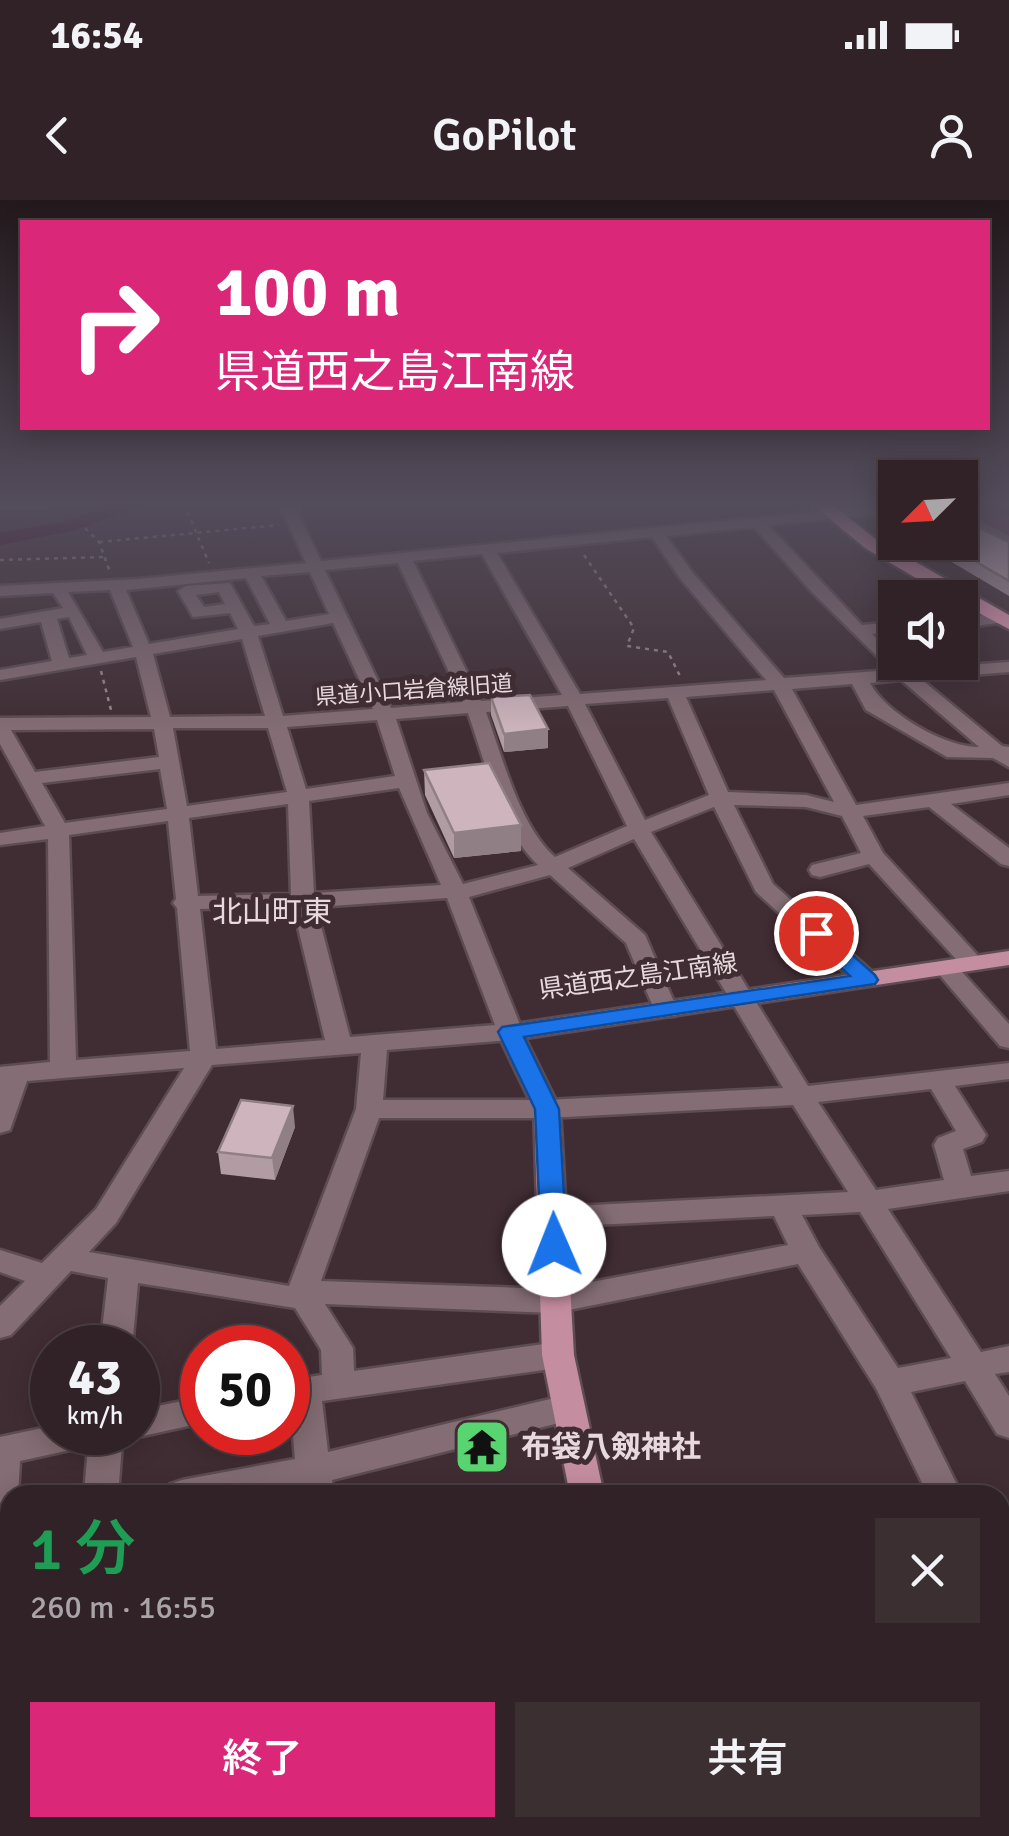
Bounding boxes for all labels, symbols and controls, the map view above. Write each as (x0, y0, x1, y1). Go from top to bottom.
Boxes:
text: 16:54 (50, 12, 143, 59)
icon: back (30, 108, 85, 163)
text: GoPilot (432, 108, 577, 163)
icon: person (924, 108, 979, 163)
text: 100 m (215, 249, 400, 335)
icon: right (50, 260, 180, 390)
text: 県道西之島江南線 (215, 345, 575, 400)
north arrow (878, 460, 978, 560)
map controls (878, 460, 978, 680)
button: sound (878, 580, 978, 680)
street label: 県道小口岩倉線旧道 (314, 670, 514, 710)
pin (774, 891, 859, 976)
district label: 北山町東 (212, 894, 332, 931)
icon: arrive (789, 906, 844, 961)
street label: 県道西之島江南線 (537, 947, 739, 1005)
position arrow (502, 1193, 606, 1297)
speed limit sign: 50 (180, 1325, 310, 1455)
text: 43 (68, 1347, 122, 1409)
text: km/h (67, 1400, 123, 1431)
temple icon: 布袋八剱神社 (452, 1417, 512, 1477)
place label: 布袋八剱神社 (521, 1429, 701, 1466)
text: 1 分 (30, 1513, 136, 1587)
button: close (875, 1518, 980, 1623)
text: 260 m · 16:55 (30, 1588, 216, 1627)
button: 終了 (30, 1702, 495, 1817)
button: 共有 (515, 1702, 980, 1817)

